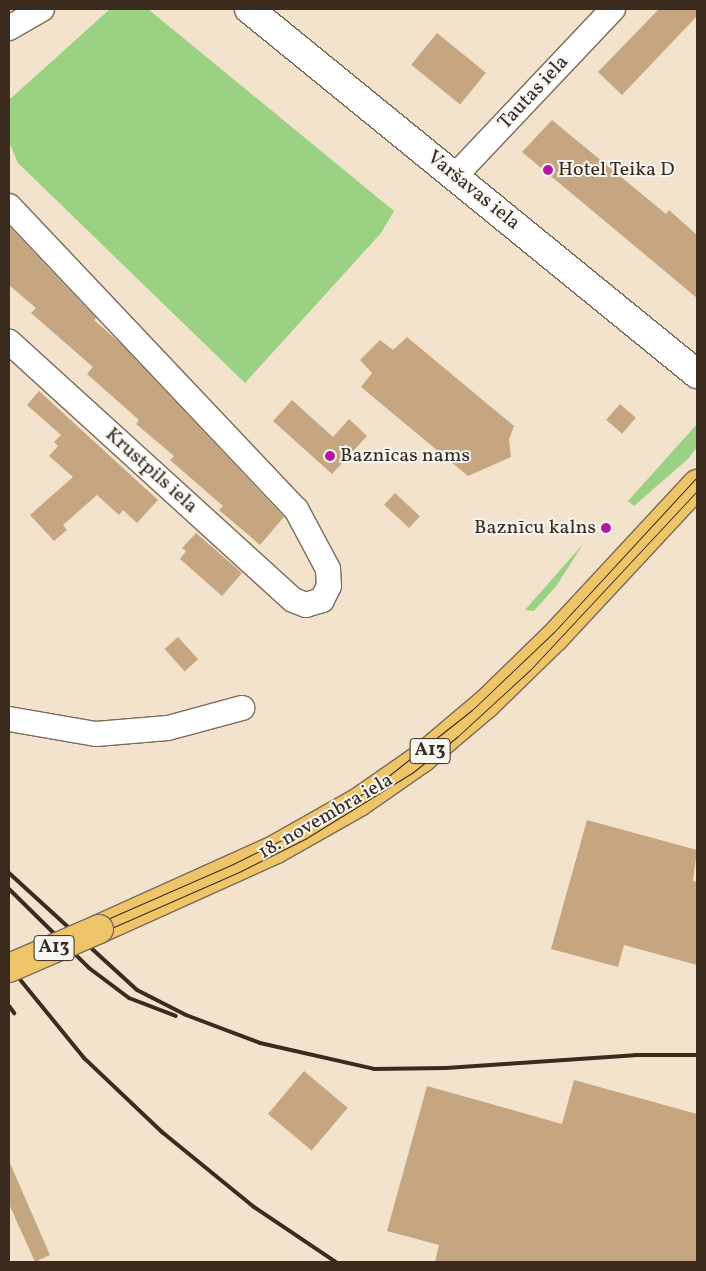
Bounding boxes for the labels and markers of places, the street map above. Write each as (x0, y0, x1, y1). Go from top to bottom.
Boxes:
place label: Hotel Teika D (558, 158, 675, 182)
marker: Hotel Teika D (542, 164, 554, 176)
place label: Baznīcas nams (340, 444, 470, 468)
marker: Baznīcas nams (324, 450, 336, 462)
place label: Baznīcu kalns (474, 516, 596, 540)
marker: Baznīcu kalns (600, 522, 612, 534)

